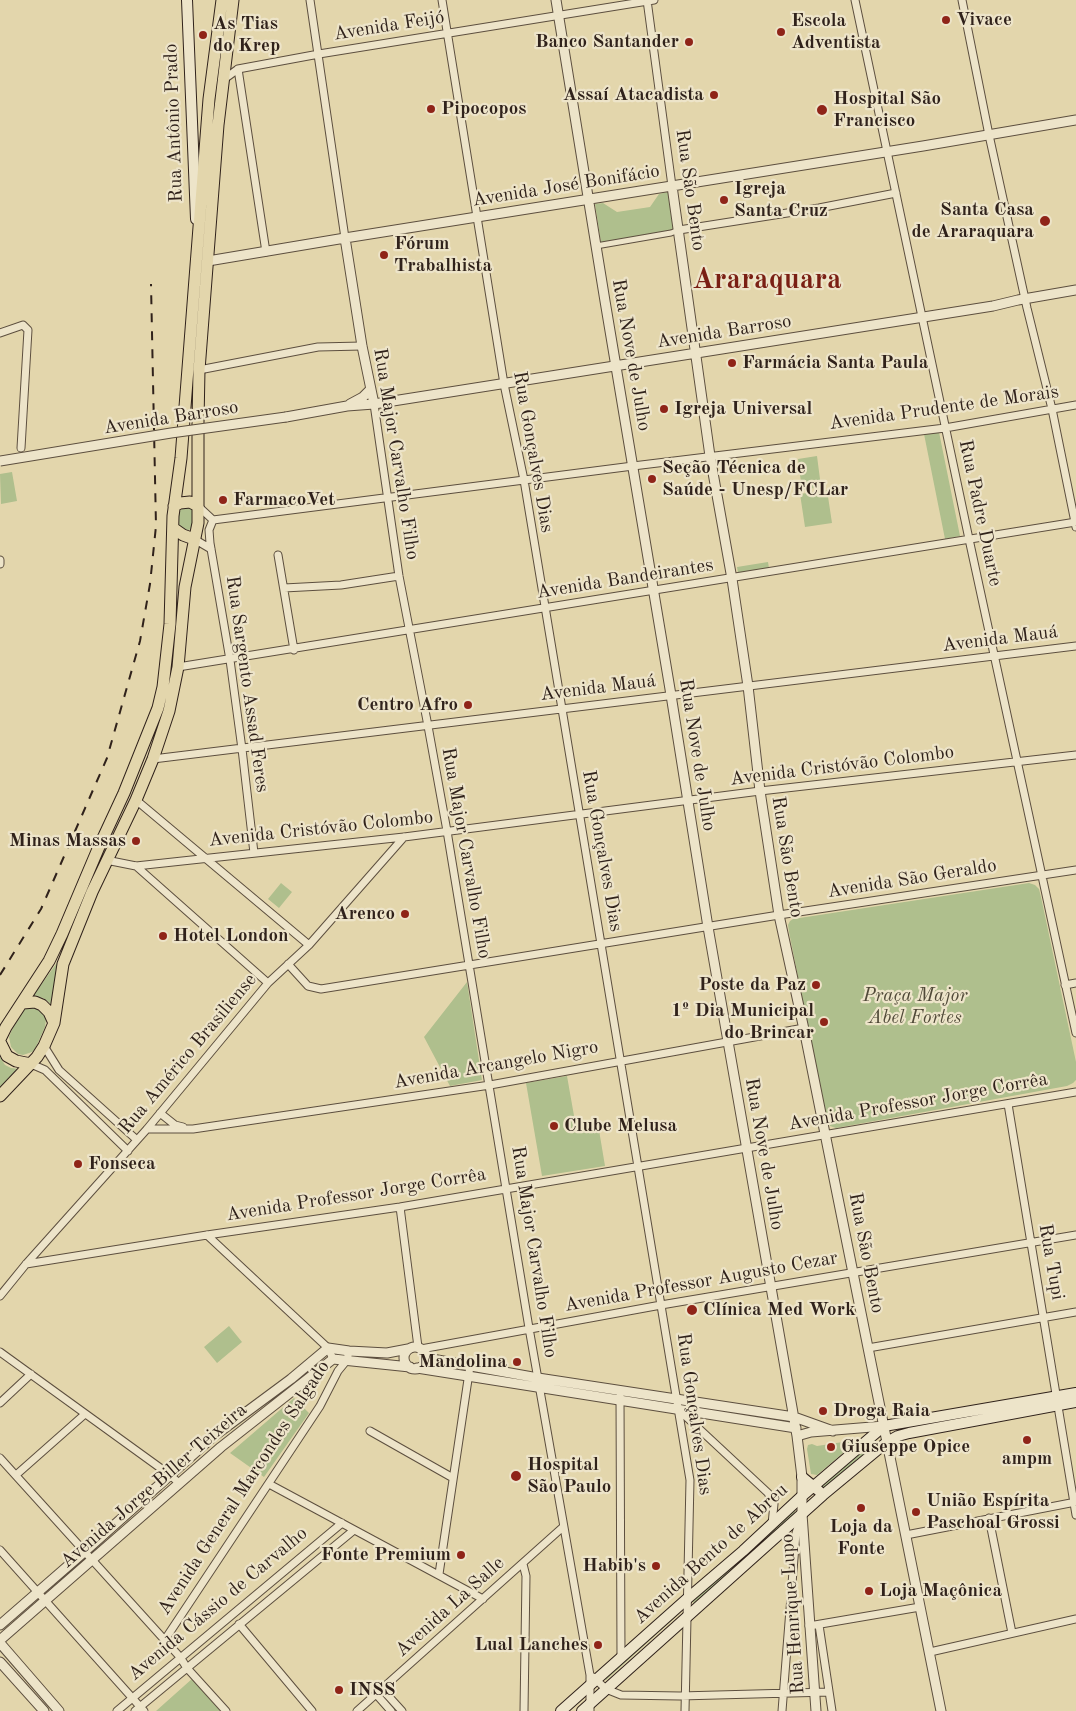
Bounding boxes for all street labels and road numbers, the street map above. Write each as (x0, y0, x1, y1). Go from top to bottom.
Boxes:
street label: Avenida Feijó (332, 6, 446, 46)
street label: Rua Antônio Prado (160, 43, 188, 203)
street label: Rua São Bento (670, 128, 710, 252)
street label: Avenida José Bonifácio (471, 160, 661, 212)
street label: Rua Nove de Julho (606, 277, 656, 433)
street label: Avenida Barroso (655, 310, 793, 354)
street label: Rua Major Carvalho Filho (368, 346, 424, 562)
street label: Rua Gonçalves Dias (508, 369, 558, 535)
street label: Avenida Prudente de Morais (828, 381, 1060, 435)
street label: Avenida Barroso (102, 396, 240, 440)
street label: Rua Padre Duarte (953, 438, 1007, 588)
street label: Avenida Bandeirantes (535, 554, 715, 604)
street label: Rua Sargento Assad Feres (220, 574, 274, 794)
street label: Avenida Mauá (941, 621, 1059, 657)
street label: Avenida Mauá (539, 670, 657, 706)
street label: Rua Nove de Julho (674, 677, 720, 833)
street label: Avenida Cristóvão Colombo (729, 741, 955, 791)
street label: Rua Major Carvalho Filho (436, 746, 496, 960)
street label: Rua Gonçalves Dias (577, 768, 627, 934)
street label: Rua São Bento (766, 795, 808, 919)
street label: Avenida Cristóvão Colombo (208, 806, 434, 852)
street label: Avenida São Geraldo (826, 854, 998, 904)
street label: Rua Américo Brasiliense (114, 969, 262, 1139)
street label: Avenida Arcangelo Nigro (392, 1036, 600, 1094)
street label: Avenida Professor Jorge Corrêa (787, 1068, 1049, 1136)
street label: Rua Nove de Julho (739, 1076, 789, 1232)
street label: Rua Major Carvalho Filho (506, 1144, 562, 1360)
street label: Avenida Professor Jorge Corrêa (224, 1163, 488, 1227)
street label: Rua São Bento (843, 1191, 889, 1315)
street label: Rua Tupi (1033, 1222, 1069, 1302)
street label: Avenida Professor Augusto Cezar (563, 1247, 839, 1317)
street label: Rua Gonçalves Dias (671, 1331, 717, 1497)
street label: Avenida General Marcondes Salgado (153, 1356, 335, 1620)
street label: Avenida Jorge Biller Teixeira (56, 1399, 252, 1573)
street label: Avenida Bento de Abreu (629, 1479, 793, 1629)
street label: Avenida Cássio de Carvalho (124, 1522, 312, 1686)
street label: Rua Henrique Lupo (776, 1533, 810, 1695)
street label: Avenida La Salle (391, 1552, 509, 1662)

